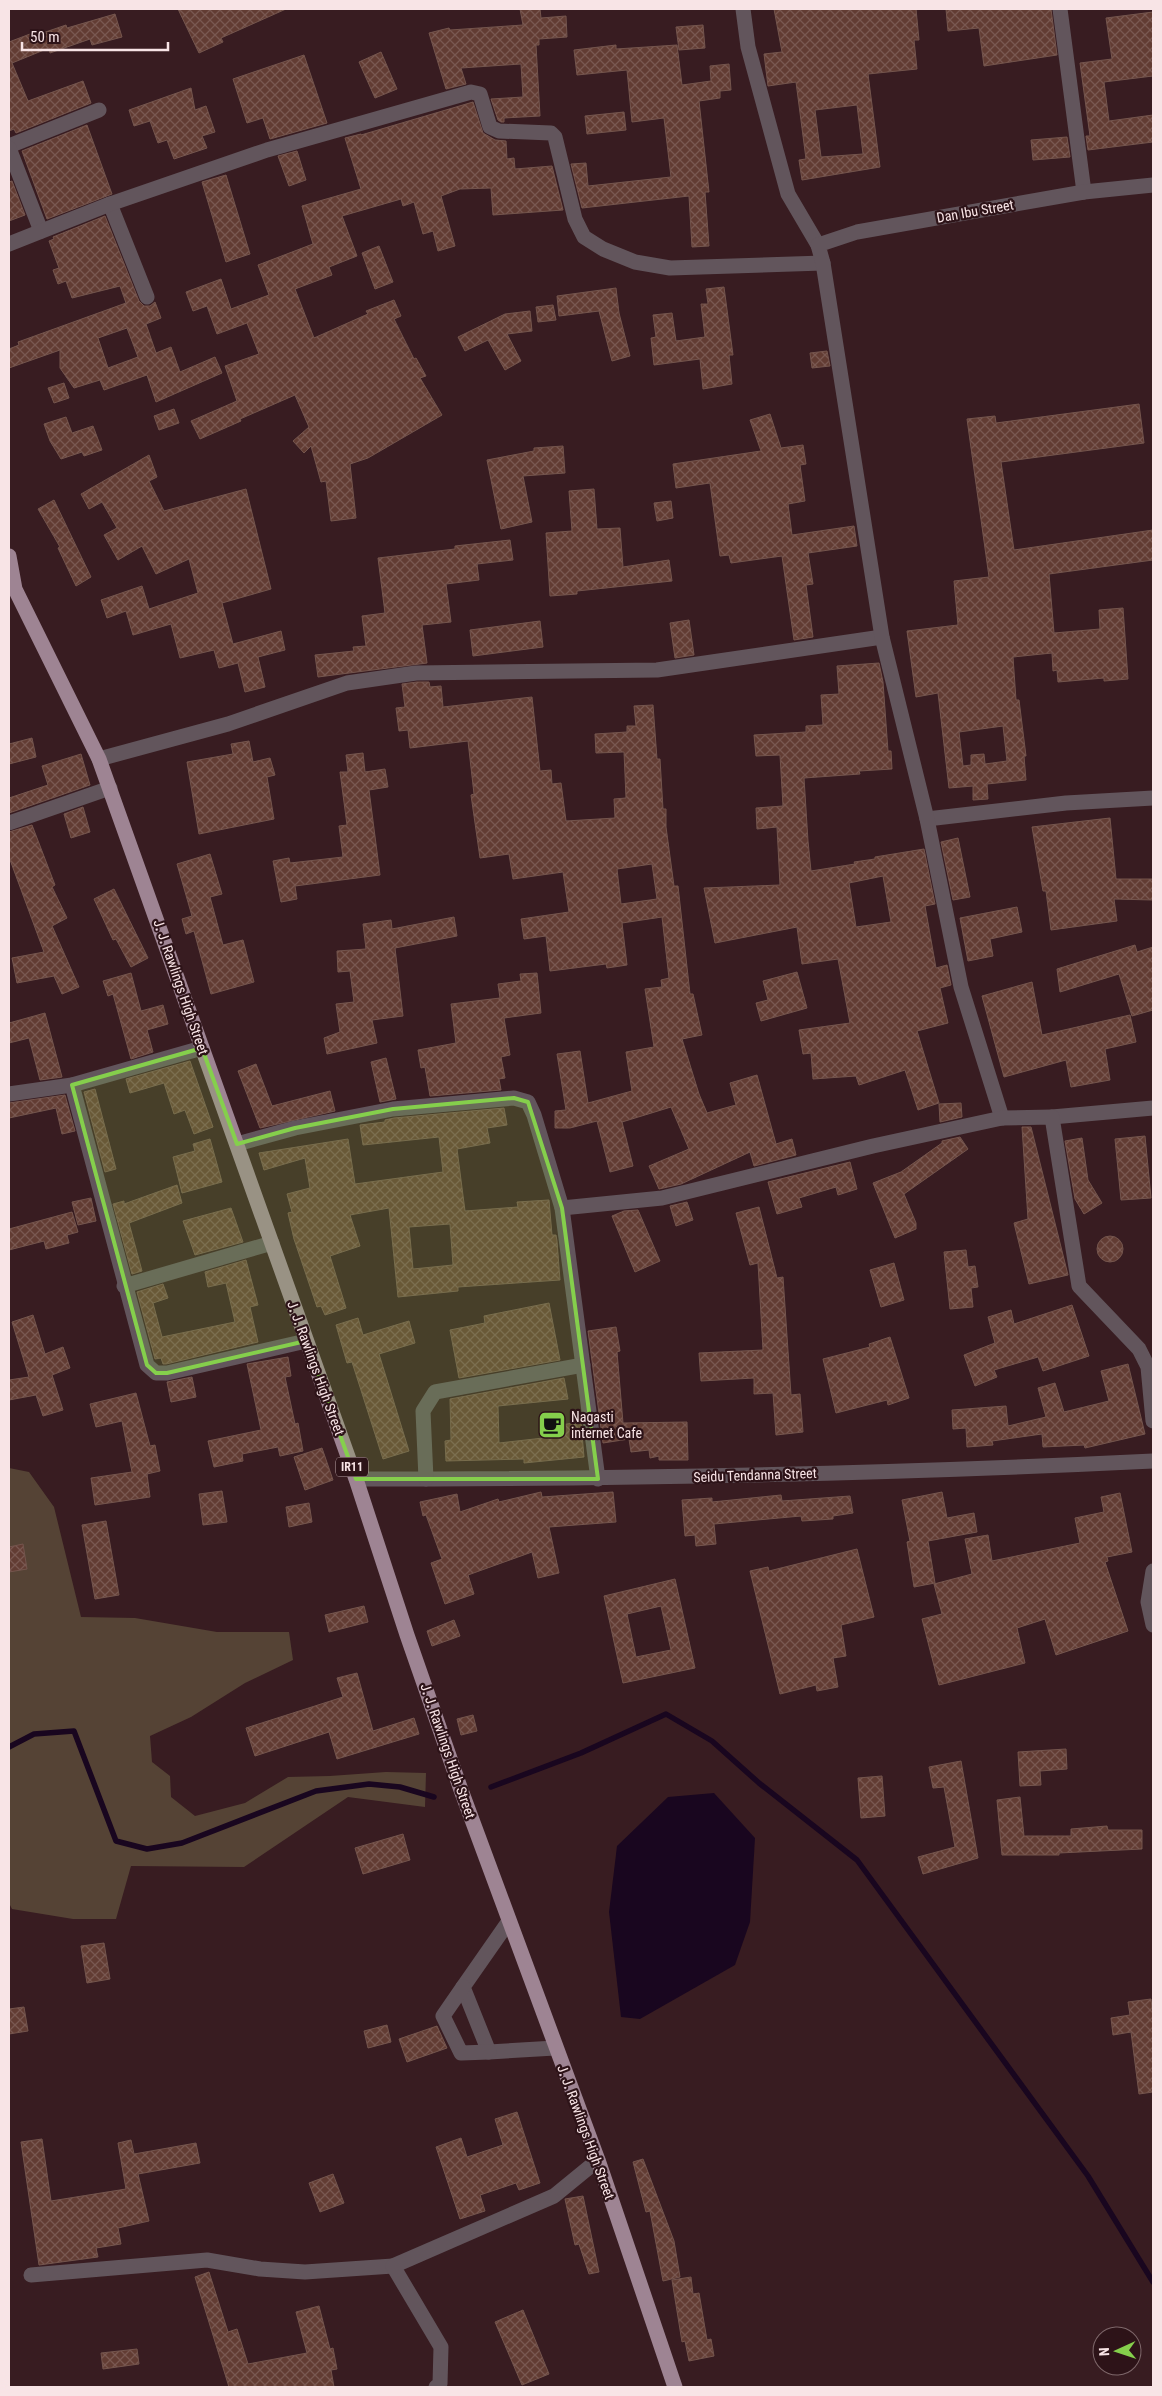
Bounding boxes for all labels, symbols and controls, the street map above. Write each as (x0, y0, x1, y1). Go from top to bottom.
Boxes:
scale bar (22, 20, 169, 52)
text: 50 m (30, 28, 60, 46)
street label: Dan Ibu Street (935, 196, 1015, 226)
street label: J. J. Rawlings High Street (150, 917, 212, 1057)
street label: J. J. Rawlings High Street (284, 1299, 348, 1437)
place label: Nagasti internet Cafe (571, 1409, 643, 1441)
cafe icon: Nagasti internet Cafe (537, 1410, 567, 1440)
road number: IR11 (336, 1458, 368, 1476)
street label: Seidu Tendanna Street (693, 1465, 817, 1485)
street label: J. J. Rawlings High Street (417, 1681, 479, 1821)
street label: J. J. Rawlings High Street (554, 2063, 618, 2201)
north arrow (1092, 2326, 1142, 2376)
text: N (1096, 2347, 1112, 2356)

